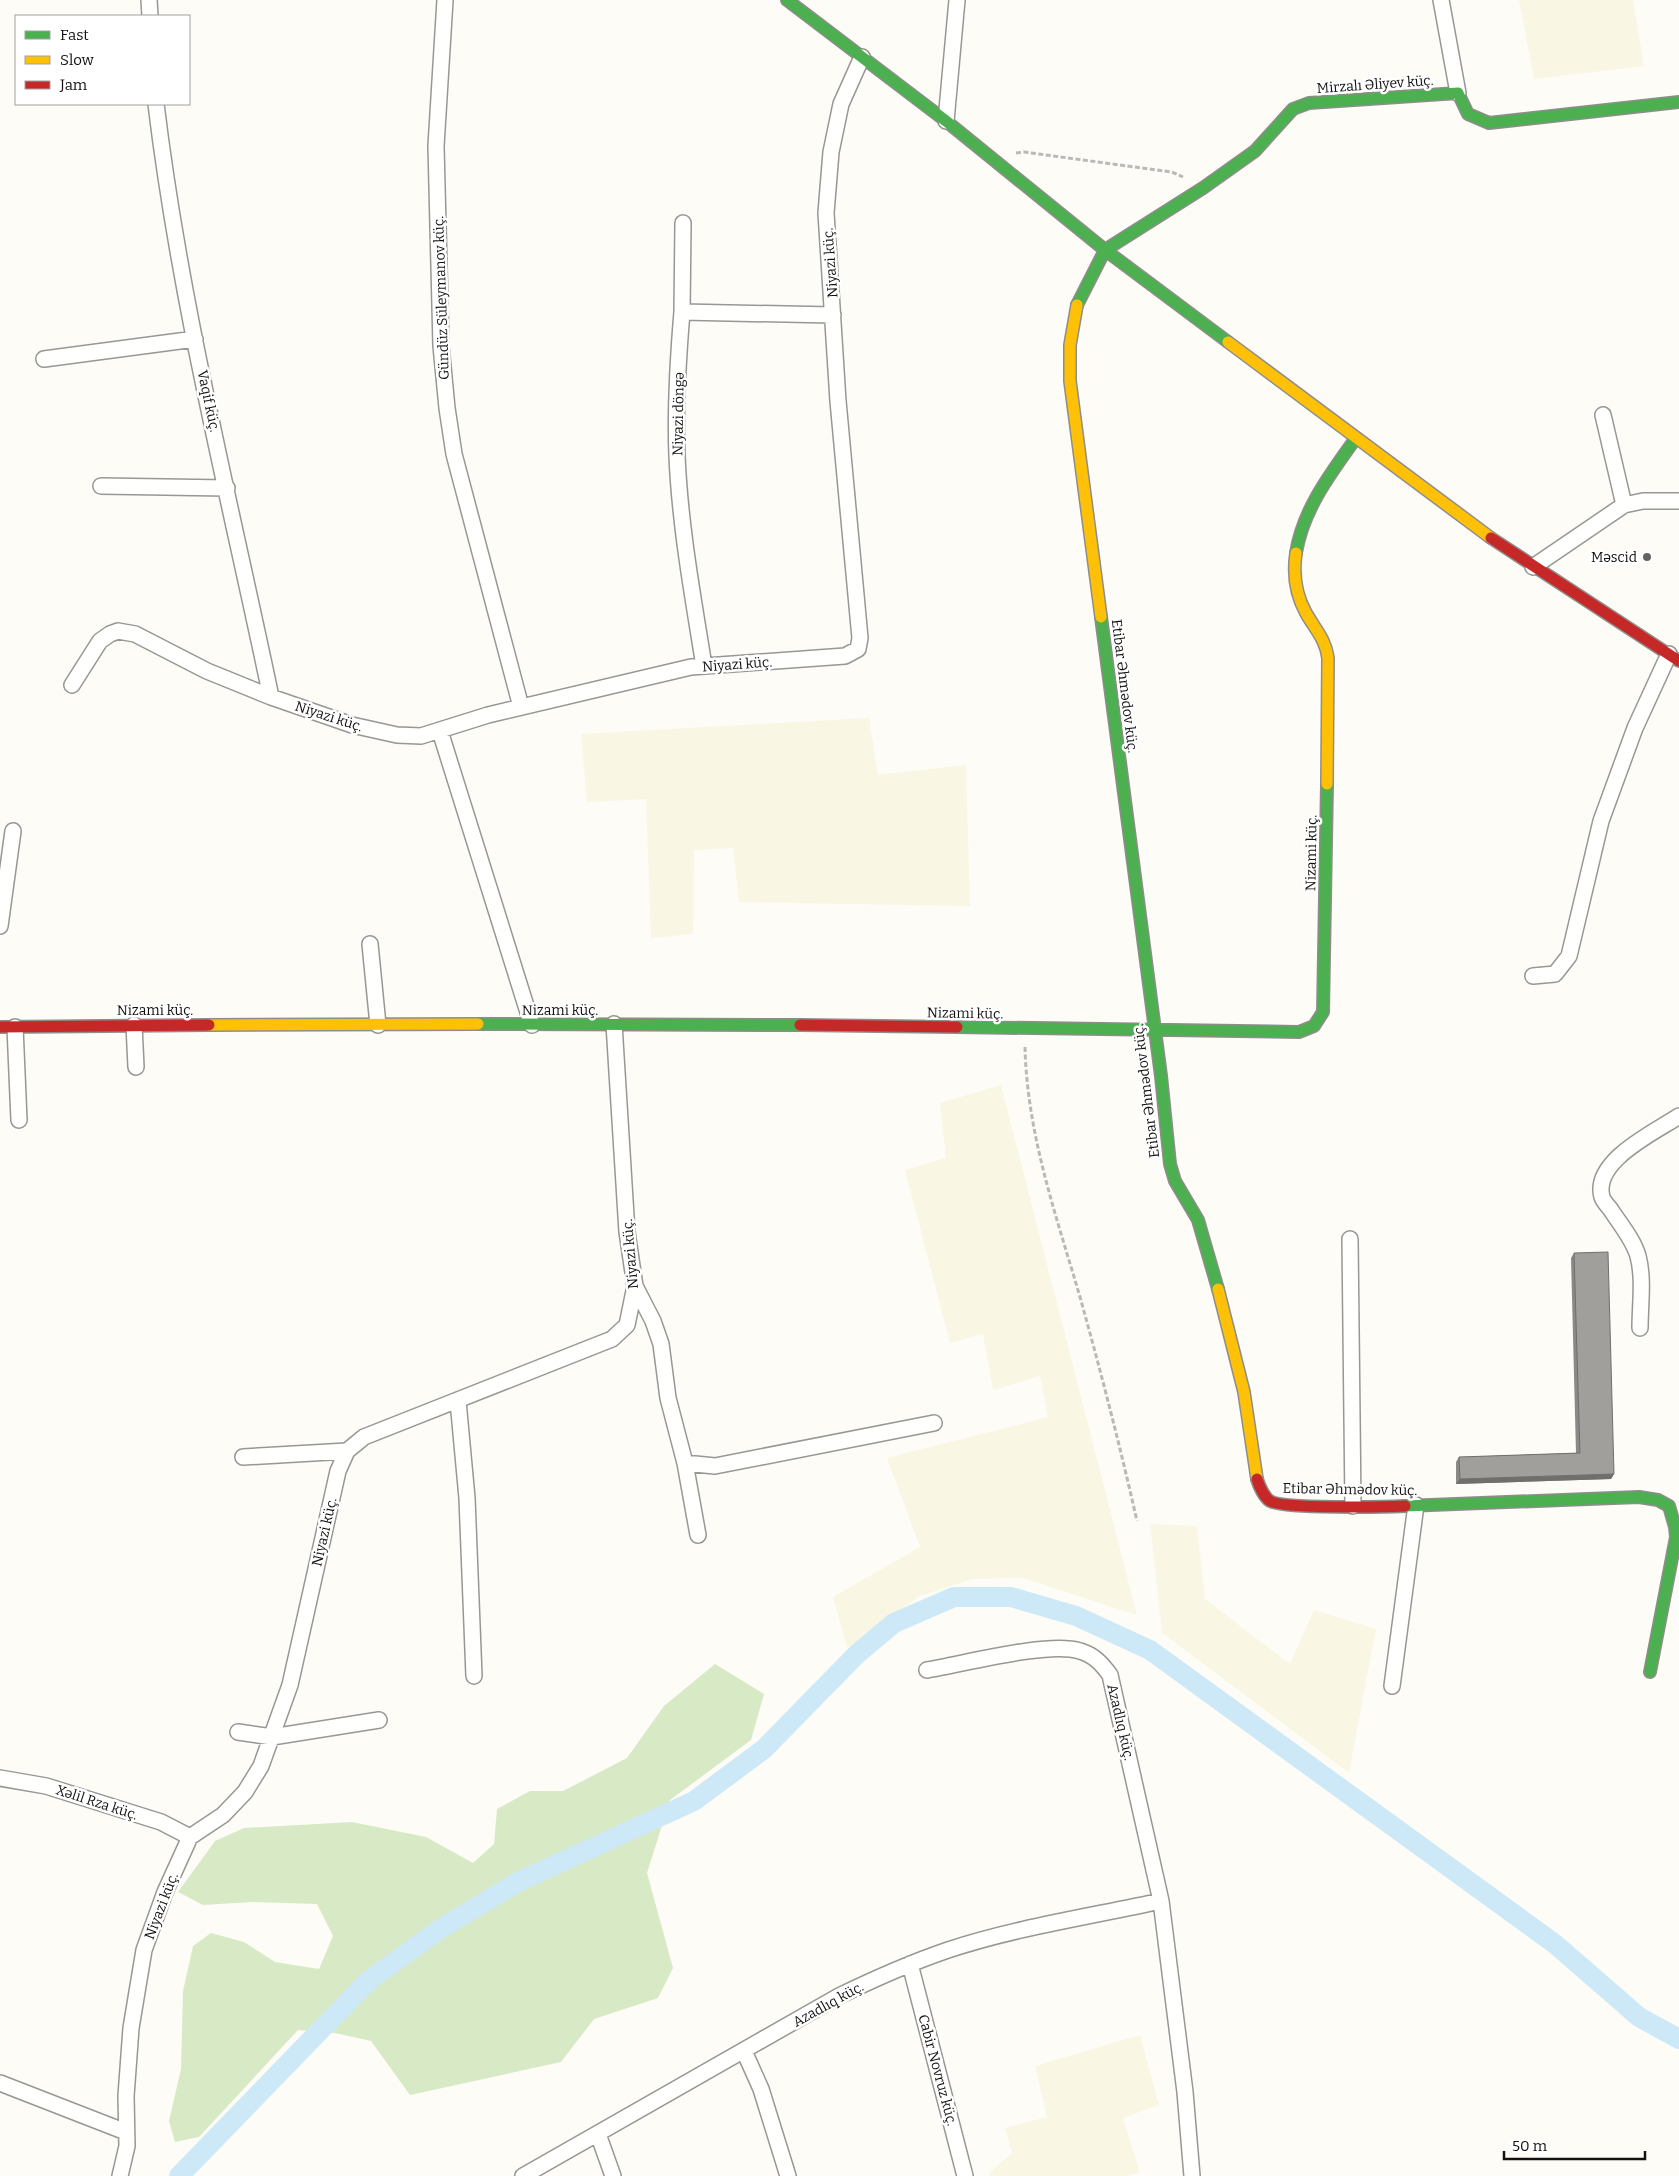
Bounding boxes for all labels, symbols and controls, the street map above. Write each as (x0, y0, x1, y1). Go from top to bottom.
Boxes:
legend (15, 15, 190, 105)
text: Fast (60, 26, 89, 44)
text: Slow (60, 51, 95, 69)
street label: Mirzalı Əliyev küç. (1316, 72, 1434, 97)
text: Jam (59, 76, 88, 94)
street label: Gündüz Süleymanov küç. (430, 216, 453, 380)
street label: Niyazi küç. (820, 227, 841, 299)
street label: Vaqif küç. (194, 369, 223, 434)
street label: Niyazi döngə (669, 372, 688, 456)
place label: Məscid (1591, 549, 1637, 566)
marker: Məscid (1641, 551, 1653, 563)
street label: Etibar Əhmədov küç. (1108, 618, 1141, 754)
street label: Niyazi küç. (701, 654, 773, 675)
street label: Niyazi küç. (293, 698, 365, 735)
street label: Nizami küç. (1302, 815, 1321, 891)
street label: Nizami küç. (117, 1002, 193, 1019)
street label: Nizami küç. (522, 1002, 598, 1019)
street label: Nizami küç. (927, 1004, 1003, 1023)
street label: Etibar Əhmədov küç. (1130, 1023, 1163, 1159)
street label: Niyazi küç. (619, 1218, 642, 1290)
street label: Etibar Əhmədov küç. (1283, 1480, 1417, 1499)
street label: Niyazi küç. (308, 1496, 341, 1568)
street label: Azadlıq küç. (1103, 1682, 1138, 1762)
street label: Xəlil Rza küç. (54, 1781, 140, 1824)
street label: Niyazi küç. (141, 1870, 182, 1942)
street label: Azadlıq küç. (790, 1978, 866, 2031)
street label: Cabir Novruz küç. (915, 2013, 961, 2128)
scale bar (1504, 2128, 1645, 2160)
text: 50 m (1512, 2137, 1548, 2155)

